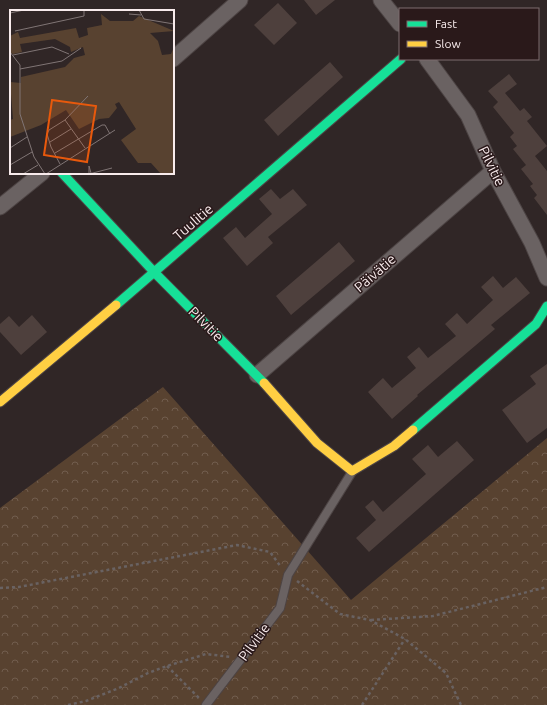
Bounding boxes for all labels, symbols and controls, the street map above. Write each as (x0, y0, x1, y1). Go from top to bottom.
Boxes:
legend (399, 8, 539, 60)
inset map (10, 10, 174, 174)
text: Fast (435, 17, 457, 30)
text: Slow (435, 37, 461, 50)
street label: Pilvitie (476, 143, 508, 189)
street label: Tuulitie (170, 201, 216, 243)
street label: Päivätie (351, 251, 399, 295)
street label: Pilvitie (185, 303, 227, 345)
street label: Pilvitie (235, 620, 273, 664)

